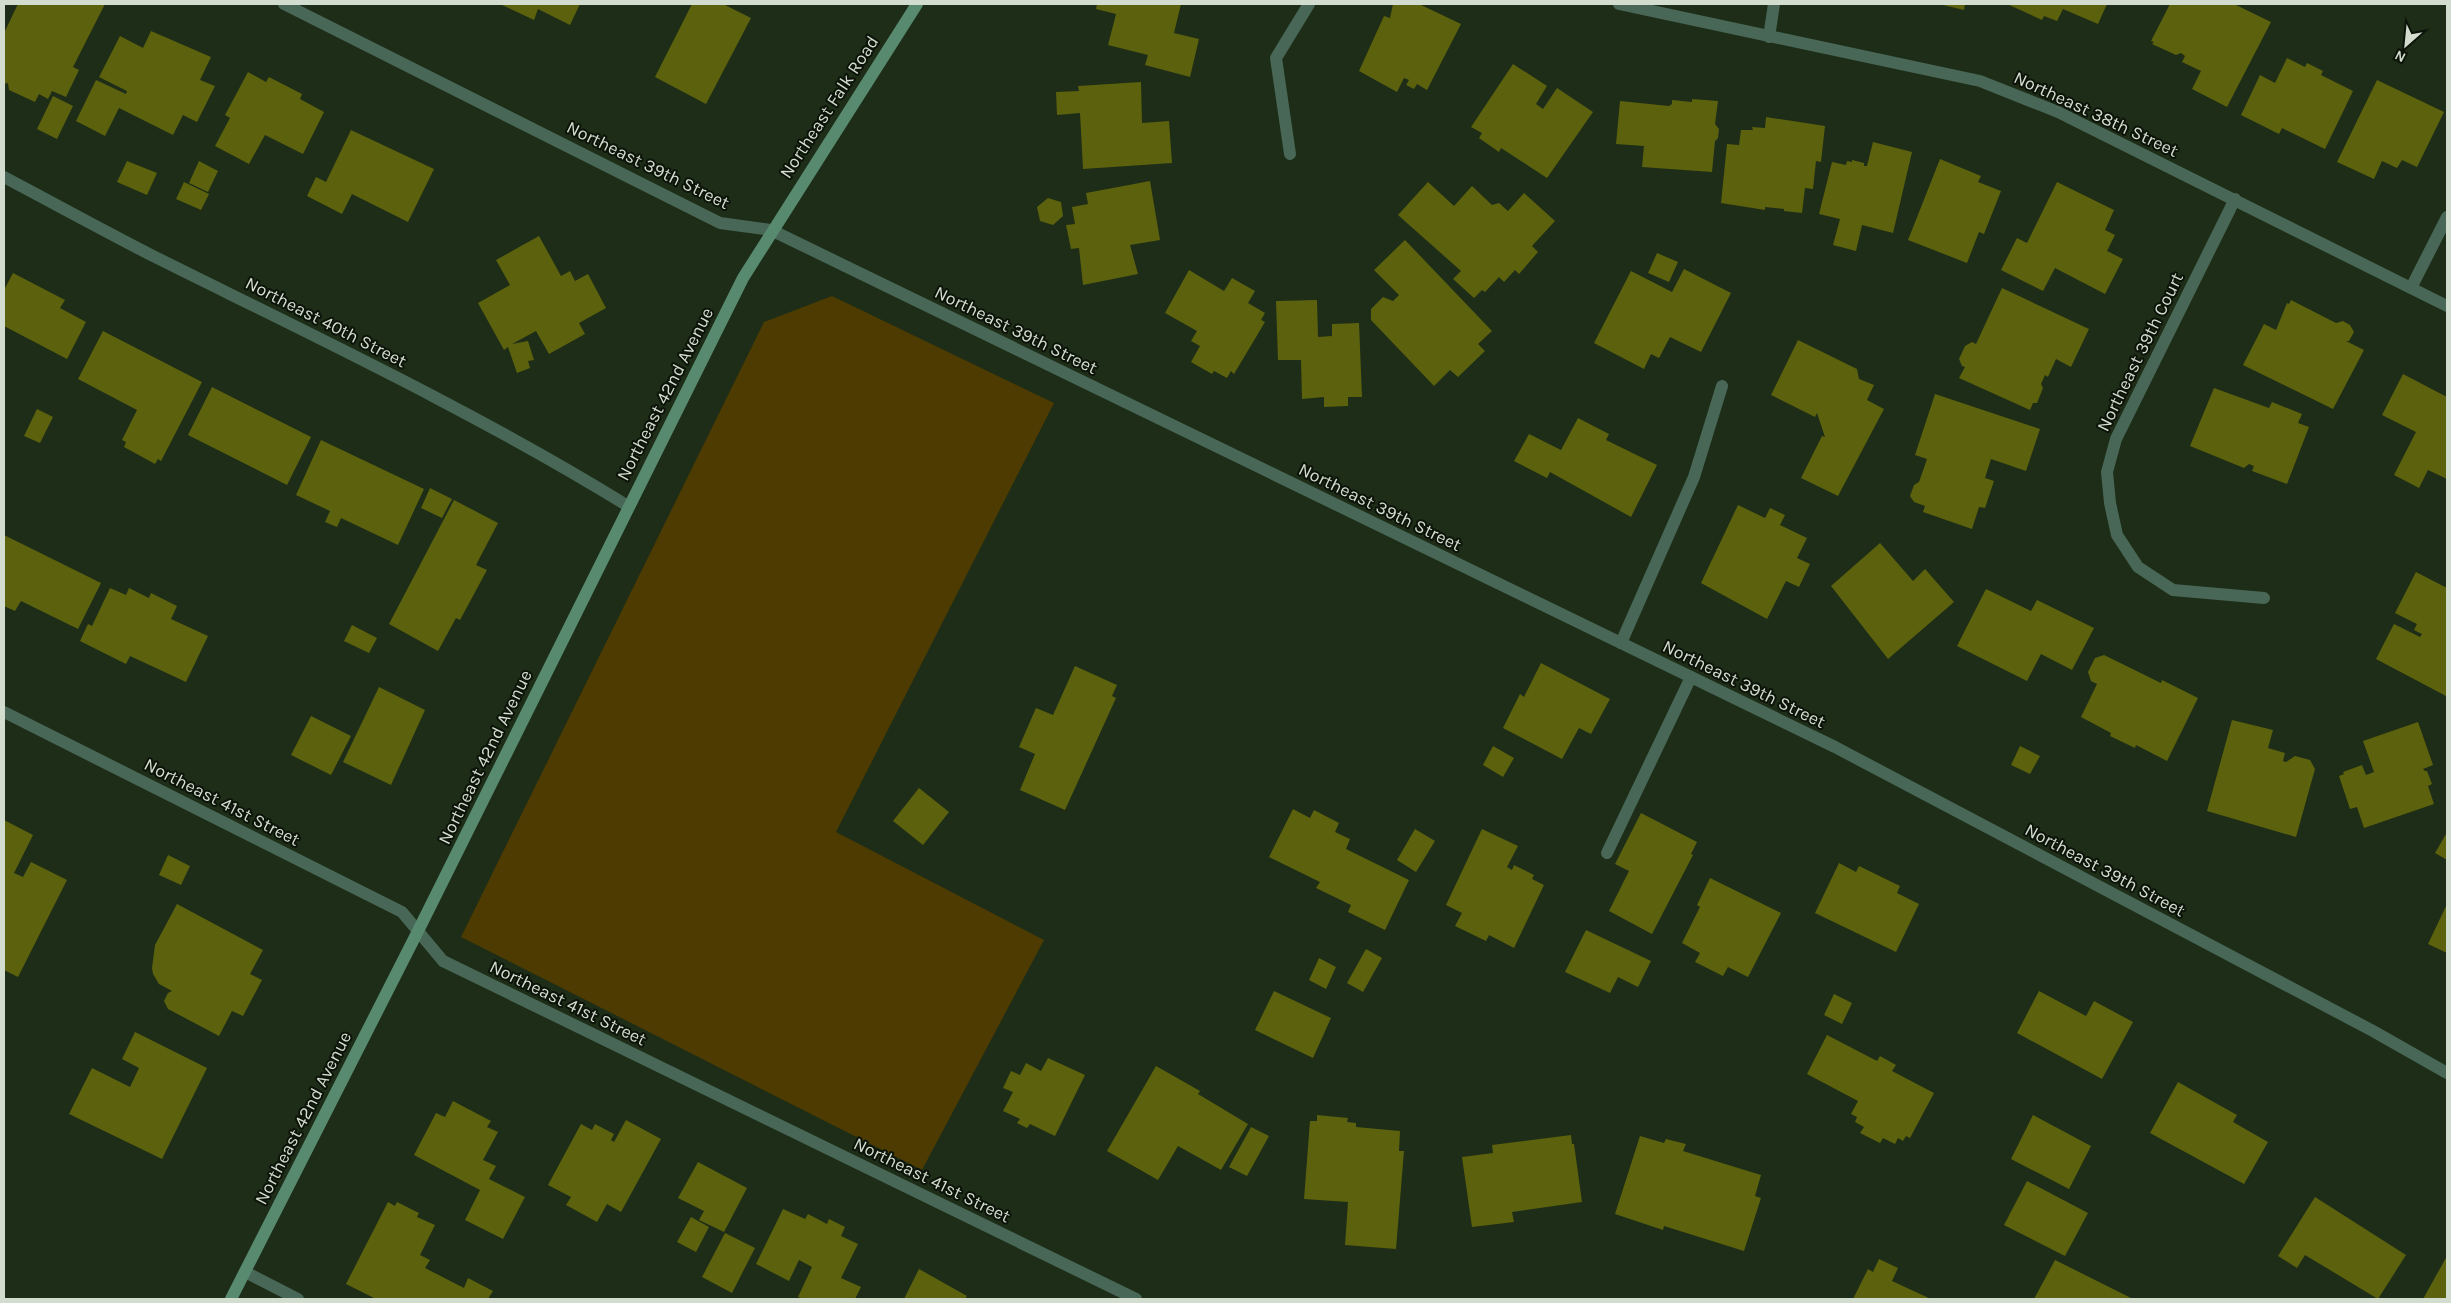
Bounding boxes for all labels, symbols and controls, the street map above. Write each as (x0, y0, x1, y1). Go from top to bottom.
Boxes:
north arrow (2381, 20, 2431, 70)
street label: Northeast Falk Road (775, 32, 883, 182)
text: N (2392, 46, 2409, 66)
street label: Northeast 38th Street (2010, 66, 2182, 162)
street label: Northeast 39th Street (563, 116, 733, 214)
street label: Northeast 39th Court (2092, 269, 2188, 435)
street label: Northeast 40th Street (242, 272, 410, 372)
street label: Northeast 39th Street (931, 281, 1101, 379)
street label: Northeast 42nd Avenue (612, 304, 718, 484)
street label: Northeast 39th Street (1295, 458, 1465, 556)
street label: Northeast 39th Street (1659, 635, 1829, 733)
street label: Northeast 42nd Avenue (433, 666, 537, 848)
street label: Northeast 41st Street (140, 753, 304, 851)
street label: Northeast 39th Street (2021, 818, 2189, 922)
street label: Northeast 41st Street (486, 955, 650, 1051)
street label: Northeast 42nd Avenue (250, 1028, 356, 1208)
street label: Northeast 41st Street (850, 1132, 1014, 1228)

